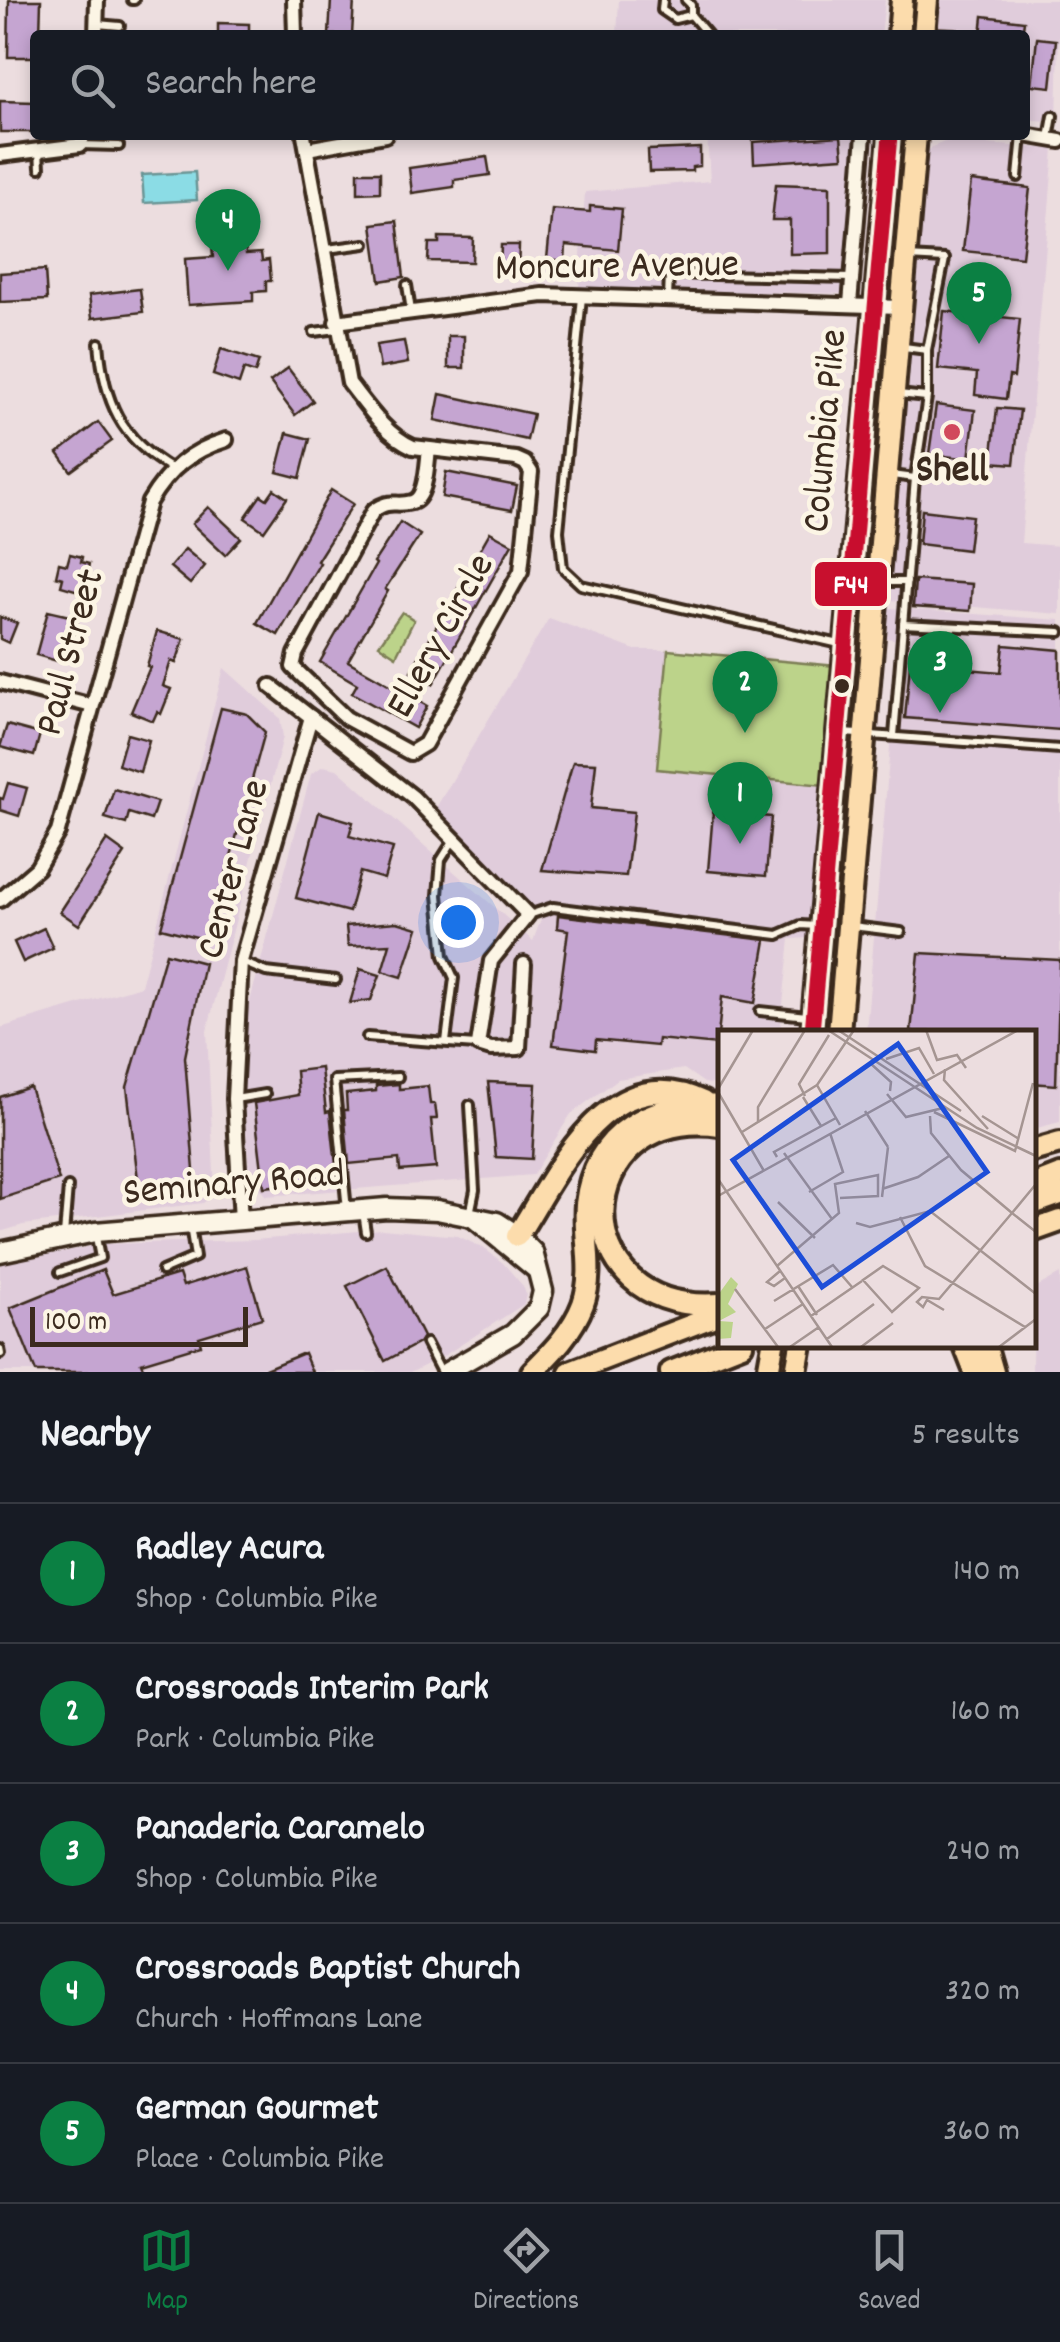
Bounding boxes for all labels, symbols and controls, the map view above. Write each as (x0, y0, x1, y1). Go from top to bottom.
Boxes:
search box (30, 30, 1030, 140)
icon: search (65, 58, 120, 113)
text: Search here (145, 58, 317, 113)
pin: 4 (196, 188, 260, 271)
street label: Moncure Avenue (494, 238, 740, 300)
pin: 5 (946, 262, 1012, 344)
street label: Columbia Pike (791, 327, 865, 535)
marker: Shell (941, 421, 963, 443)
place label: Shell (916, 444, 989, 501)
street label: Ellery Circle (374, 544, 512, 730)
line badge: F44 (813, 560, 889, 608)
street label: Paul Street (23, 563, 123, 743)
text: F44 (833, 568, 869, 608)
pin: 3 (908, 630, 972, 713)
pin: 2 (712, 650, 778, 733)
unlabelled marker (832, 676, 852, 696)
pin: 1 (708, 762, 772, 844)
street label: Center Lane (185, 774, 287, 966)
your location (433, 897, 484, 948)
inset map (718, 1030, 1035, 1347)
street label: Seminary Road (121, 1148, 347, 1224)
scale bar (30, 1302, 248, 1346)
text: 100 m (45, 1304, 107, 1344)
text: Nearby (40, 1407, 150, 1467)
text: 5 results (912, 1414, 1020, 1460)
text: Radley Acura (135, 1523, 323, 1578)
text: 1 (69, 1550, 76, 1596)
text: 140 m (953, 1550, 1020, 1596)
text: Shop · Columbia Pike (135, 1578, 378, 1624)
text: Crossroads Interim Park (135, 1663, 489, 1718)
text: 2 (66, 1690, 79, 1736)
text: 160 m (951, 1690, 1020, 1736)
text: Park · Columbia Pike (135, 1718, 375, 1764)
text: Panaderia Caramelo (135, 1803, 425, 1858)
text: 3 (65, 1830, 80, 1876)
text: 240 m (946, 1830, 1020, 1876)
text: Shop · Columbia Pike (135, 1858, 378, 1904)
text: Crossroads Baptist Church (135, 1943, 521, 1998)
text: 4 (66, 1970, 79, 2016)
text: 320 m (945, 1970, 1020, 2016)
text: Church · Hoffmans Lane (135, 1998, 422, 2044)
text: German Gourmet (135, 2083, 379, 2138)
text: 5 (65, 2110, 80, 2156)
text: 360 m (943, 2110, 1020, 2156)
text: Place · Columbia Pike (135, 2138, 384, 2184)
tab: Map (139, 2223, 194, 2323)
tab: Directions (473, 2223, 579, 2323)
tab: Saved (858, 2223, 921, 2323)

